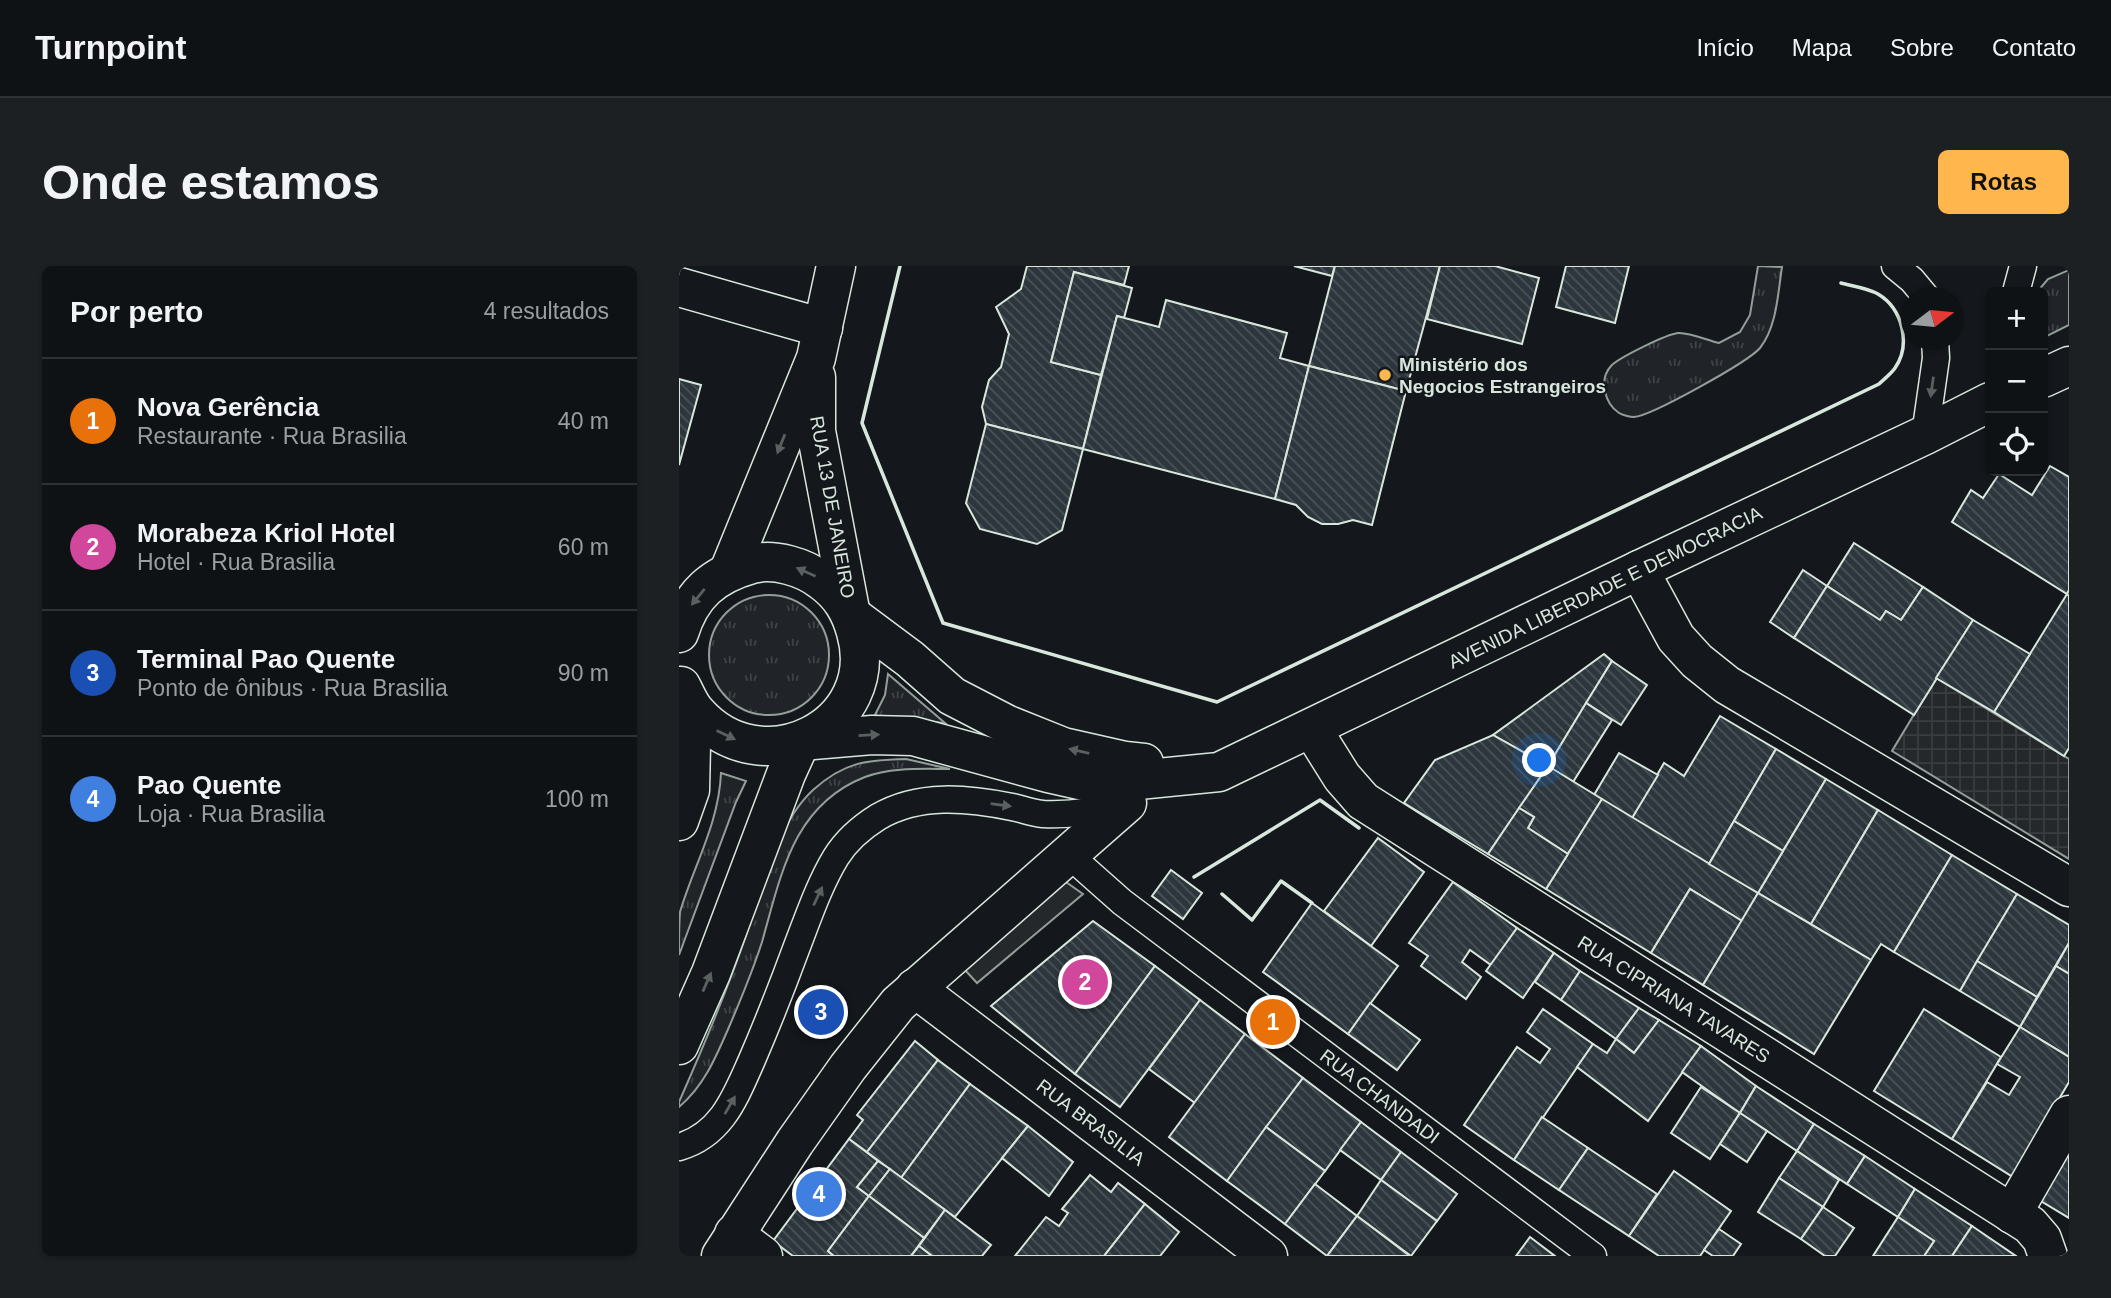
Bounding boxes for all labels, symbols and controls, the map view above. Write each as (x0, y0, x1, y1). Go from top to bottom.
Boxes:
text: Turnpoint (35, 29, 187, 66)
text: Início (1696, 34, 1754, 61)
text: Mapa (1792, 34, 1852, 61)
text: Sobre (1890, 34, 1954, 61)
text: Contato (1992, 34, 2076, 61)
button: Rotas (1938, 150, 2069, 214)
text: Onde estamos (42, 155, 380, 209)
north arrow (1901, 287, 1964, 350)
map controls (1985, 287, 2048, 476)
button: + (1985, 287, 2048, 350)
text: Por perto (70, 295, 203, 328)
text: 4 resultados (484, 298, 609, 324)
button: − (1985, 350, 2048, 413)
place label: Ministério dos Negocios Estrangeiros (1399, 354, 1606, 397)
marker: Ministério dos Negocios Estrangeiros (1377, 367, 1393, 383)
one-way arrow (1926, 377, 1937, 399)
text: Nova Gerência (137, 392, 319, 422)
text: 1 (87, 408, 99, 434)
text: 40 m (558, 408, 609, 434)
button: locate (1985, 413, 2048, 476)
street label: RUA 13 DE JANEIRO (806, 414, 859, 600)
text: Restaurante · Rua Brasilia (137, 423, 407, 449)
one-way arrow (776, 433, 787, 454)
street label: AVENIDA LIBERDADE E DEMOCRACIA (1445, 502, 1766, 673)
text: Morabeza Kriol Hotel (137, 518, 396, 548)
text: 2 (87, 534, 99, 560)
text: 60 m (558, 534, 609, 560)
text: Hotel · Rua Brasilia (137, 549, 335, 575)
one-way arrow (796, 566, 816, 578)
one-way arrow (690, 587, 705, 605)
text: Terminal Pao Quente (137, 644, 395, 674)
text: 3 (87, 660, 99, 686)
text: 90 m (558, 660, 609, 686)
text: Ponto de ônibus · Rua Brasilia (137, 675, 448, 701)
one-way arrow (716, 730, 736, 741)
one-way arrow (859, 730, 881, 741)
your location (1522, 743, 1556, 777)
one-way arrow (1068, 745, 1090, 756)
text: Pao Quente (137, 770, 281, 800)
text: 4 (87, 786, 99, 812)
text: 100 m (545, 786, 609, 812)
one-way arrow (990, 800, 1012, 811)
text: Loja · Rua Brasilia (137, 801, 325, 827)
one-way arrow (812, 886, 823, 906)
street label: RUA CIPRIANA TAVARES (1574, 932, 1774, 1067)
pin: 2 (1062, 956, 1108, 1008)
one-way arrow (701, 972, 713, 992)
pin: 3 (798, 986, 844, 1038)
pin: 1 (1250, 996, 1296, 1048)
street label: RUA CHANDADI (1316, 1045, 1443, 1148)
street label: RUA BRASILIA (1033, 1075, 1149, 1170)
one-way arrow (724, 1096, 736, 1115)
pin: 4 (796, 1168, 842, 1220)

